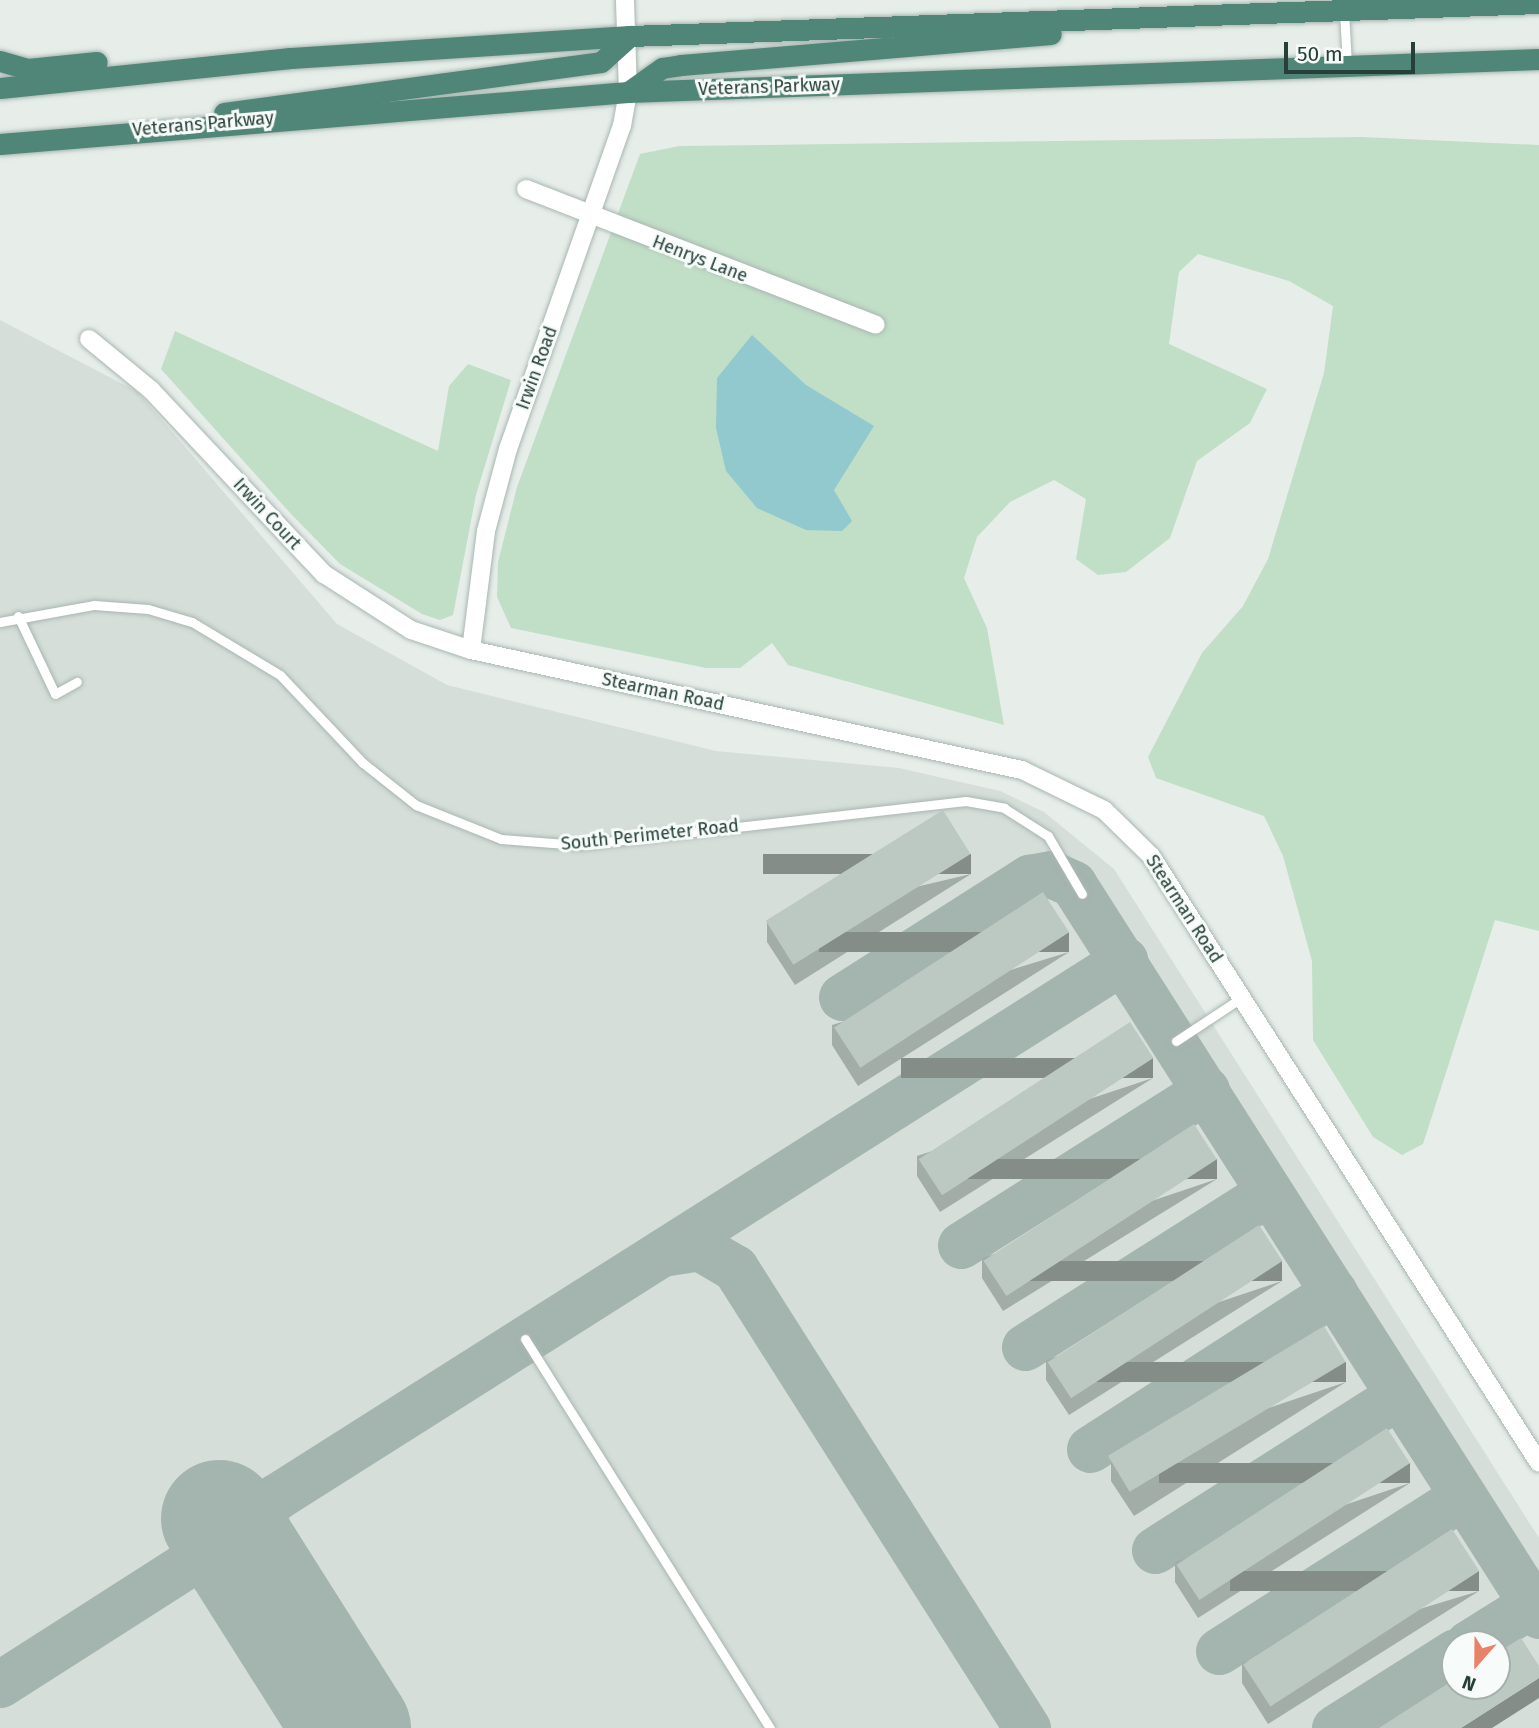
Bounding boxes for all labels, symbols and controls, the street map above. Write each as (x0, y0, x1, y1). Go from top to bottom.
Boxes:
scale bar (1287, 28, 1418, 72)
text: 50 m (1297, 41, 1343, 67)
street label: Veterans Parkway (698, 74, 840, 100)
street label: Veterans Parkway (131, 107, 275, 141)
street label: Henrys Lane (649, 231, 751, 287)
street label: Irwin Road (512, 323, 562, 413)
street label: Irwin Court (229, 474, 305, 554)
street label: Stearman Road (600, 668, 726, 716)
street label: South Perimeter Road (560, 815, 740, 855)
street label: Stearman Road (1141, 851, 1227, 967)
north arrow (1441, 1630, 1511, 1700)
text: N (1459, 1670, 1479, 1696)

